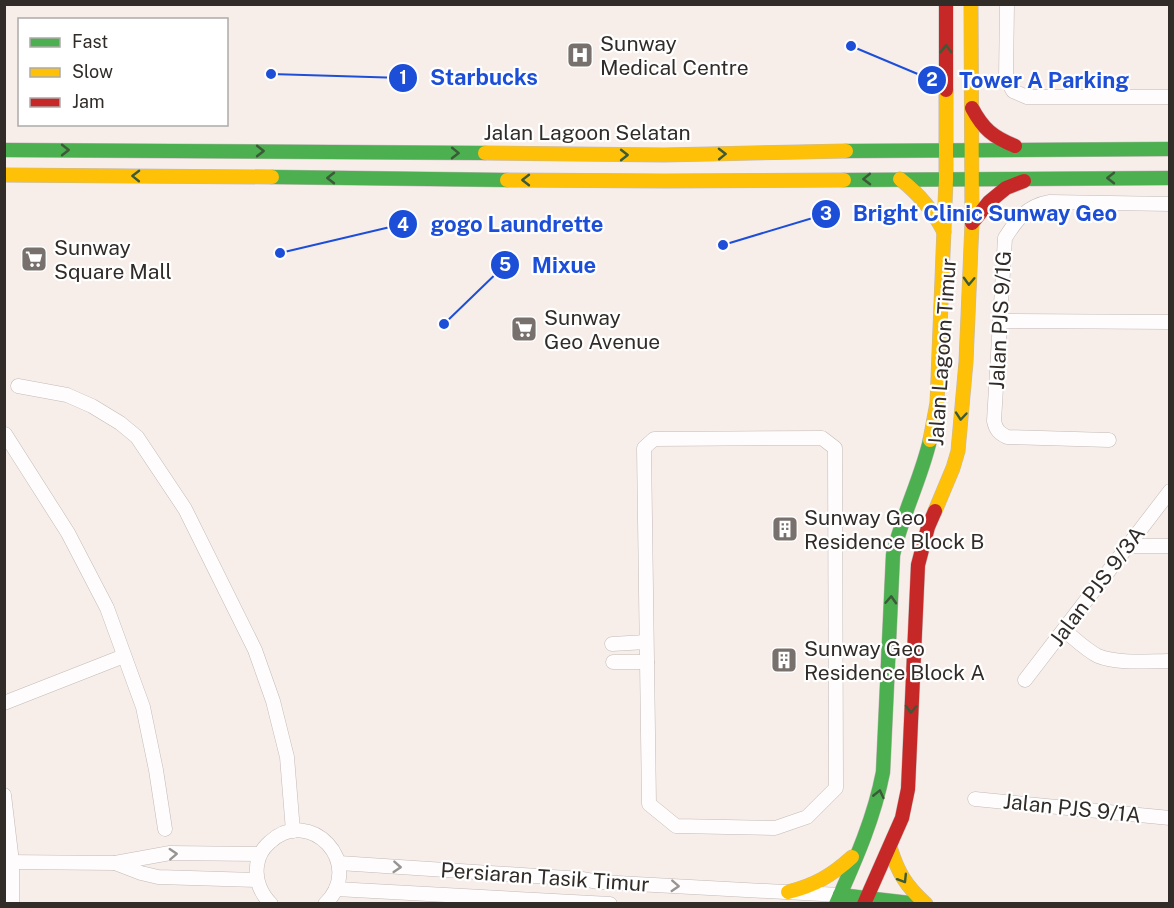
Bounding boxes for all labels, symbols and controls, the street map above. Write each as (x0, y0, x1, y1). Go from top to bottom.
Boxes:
legend (18, 18, 228, 126)
text: Fast (72, 31, 108, 52)
place label: Sunway Medical Centre (600, 31, 749, 80)
hospital icon: Sunway Medical Centre (565, 40, 595, 70)
one-way arrow (940, 45, 952, 54)
callout: Starbucks (388, 58, 550, 98)
callout: Tower A Parking (917, 60, 1141, 100)
text: Slow (72, 61, 113, 82)
text: Starbucks (430, 64, 538, 90)
text: 1 (399, 67, 407, 88)
text: Tower A Parking (959, 67, 1129, 93)
text: 2 (926, 69, 938, 90)
text: Jam (72, 91, 105, 112)
street label: Jalan Lagoon Selatan (483, 120, 691, 145)
one-way arrow (61, 144, 70, 156)
one-way arrow (256, 145, 265, 157)
one-way arrow (451, 147, 460, 159)
one-way arrow (718, 147, 727, 160)
one-way arrow (620, 149, 629, 161)
one-way arrow (132, 170, 141, 182)
one-way arrow (327, 172, 336, 184)
one-way arrow (1107, 172, 1116, 184)
one-way arrow (862, 173, 871, 185)
one-way arrow (522, 174, 531, 186)
callout: Bright Clinic Sunway Geo (811, 194, 1129, 234)
text: Bright Clinic Sunway Geo (853, 200, 1117, 226)
text: 3 (820, 203, 832, 224)
callout: gogo Laundrette (388, 204, 616, 244)
text: gogo Laundrette (430, 211, 604, 237)
text: 4 (397, 214, 409, 235)
place label: Sunway Square Mall (54, 235, 172, 284)
supermarket icon: Sunway Square Mall (19, 244, 49, 274)
callout: Mixue (490, 245, 609, 285)
street label: Jalan PJS 9/1G (984, 250, 1016, 390)
text: Mixue (532, 252, 596, 278)
text: 5 (499, 254, 511, 275)
street label: Jalan Lagoon Timur (923, 257, 961, 447)
one-way arrow (963, 277, 976, 286)
place label: Sunway Geo Avenue (544, 305, 660, 354)
supermarket icon: Sunway Geo Avenue (509, 314, 539, 344)
one-way arrow (955, 411, 968, 420)
place label: Sunway Geo Residence Block B (804, 505, 984, 554)
building icon: Sunway Geo Residence Block B (770, 514, 800, 544)
street label: Jalan PJS 9/3A (1044, 521, 1150, 651)
one-way arrow (885, 595, 898, 604)
place label: Sunway Geo Residence Block A (804, 636, 985, 685)
building icon: Sunway Geo Residence Block A (769, 645, 799, 675)
one-way arrow (905, 705, 918, 714)
street label: Jalan PJS 9/1A (1002, 788, 1142, 828)
one-way arrow (872, 789, 885, 799)
one-way arrow (168, 847, 177, 860)
street label: Persiaran Tasik Timur (440, 857, 650, 897)
one-way arrow (393, 860, 402, 873)
one-way arrow (895, 873, 907, 883)
one-way arrow (671, 879, 680, 892)

